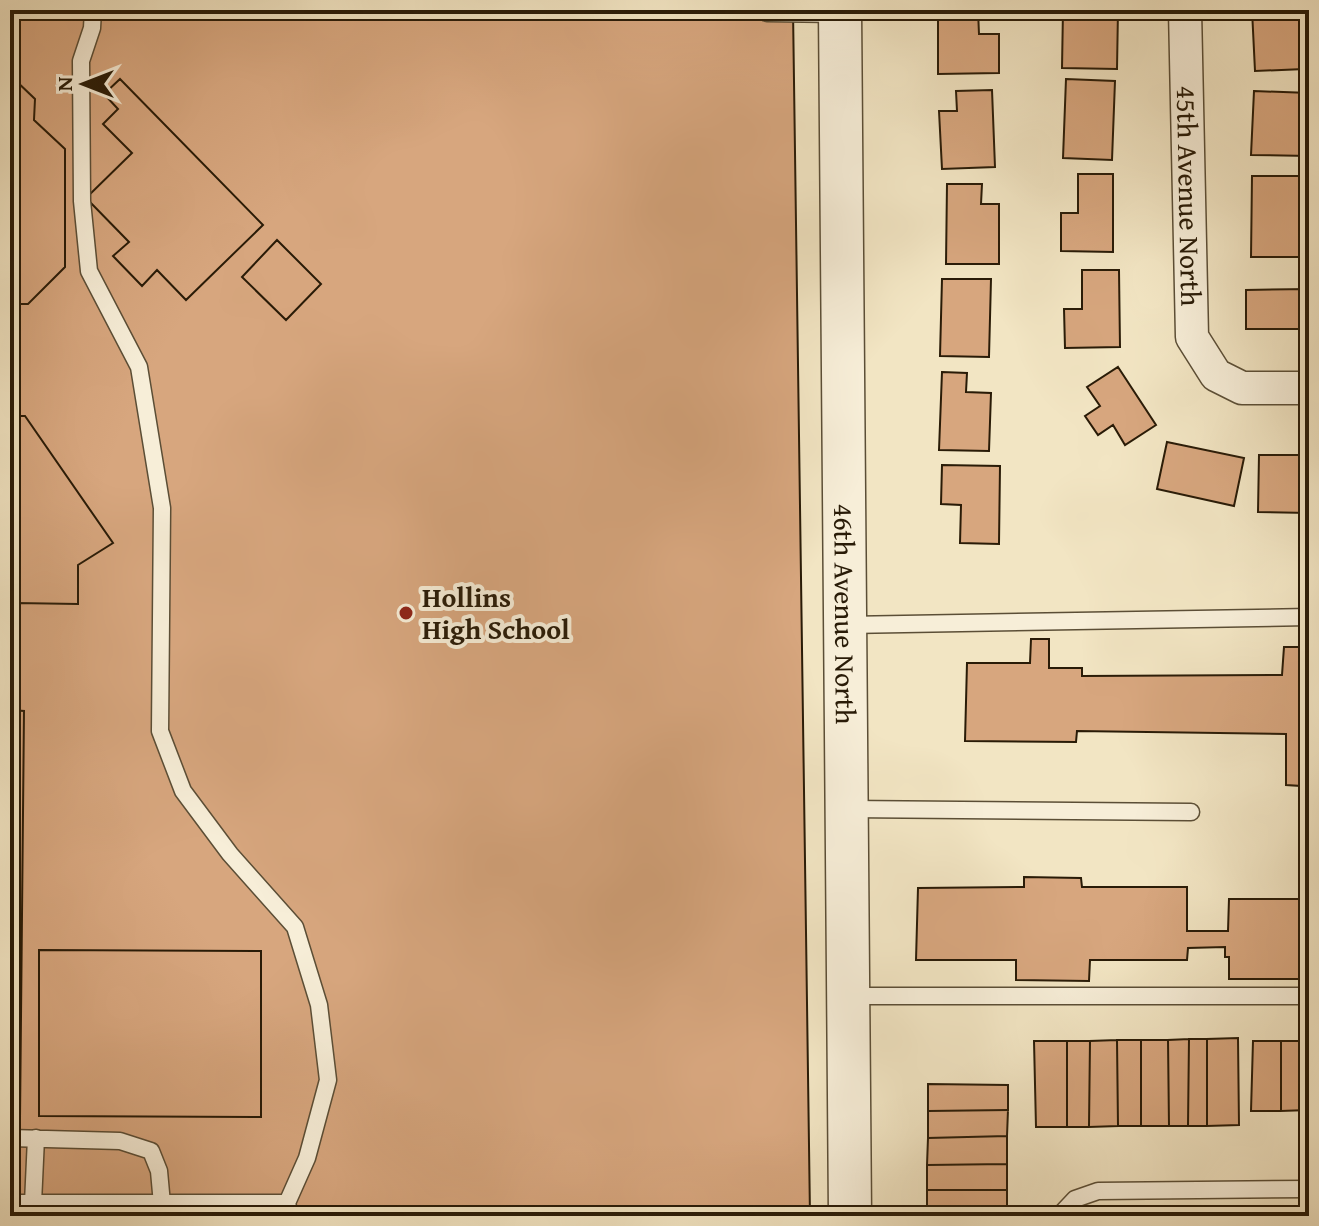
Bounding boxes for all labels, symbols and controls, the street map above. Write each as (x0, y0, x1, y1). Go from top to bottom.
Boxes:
north arrow (44, 44, 124, 124)
text: N (48, 76, 80, 91)
street label: 45th Avenue North (1167, 85, 1212, 307)
street label: 46th Avenue North (824, 503, 867, 725)
place label: Hollins High School (422, 576, 570, 649)
marker: Hollins High School (397, 604, 415, 622)

